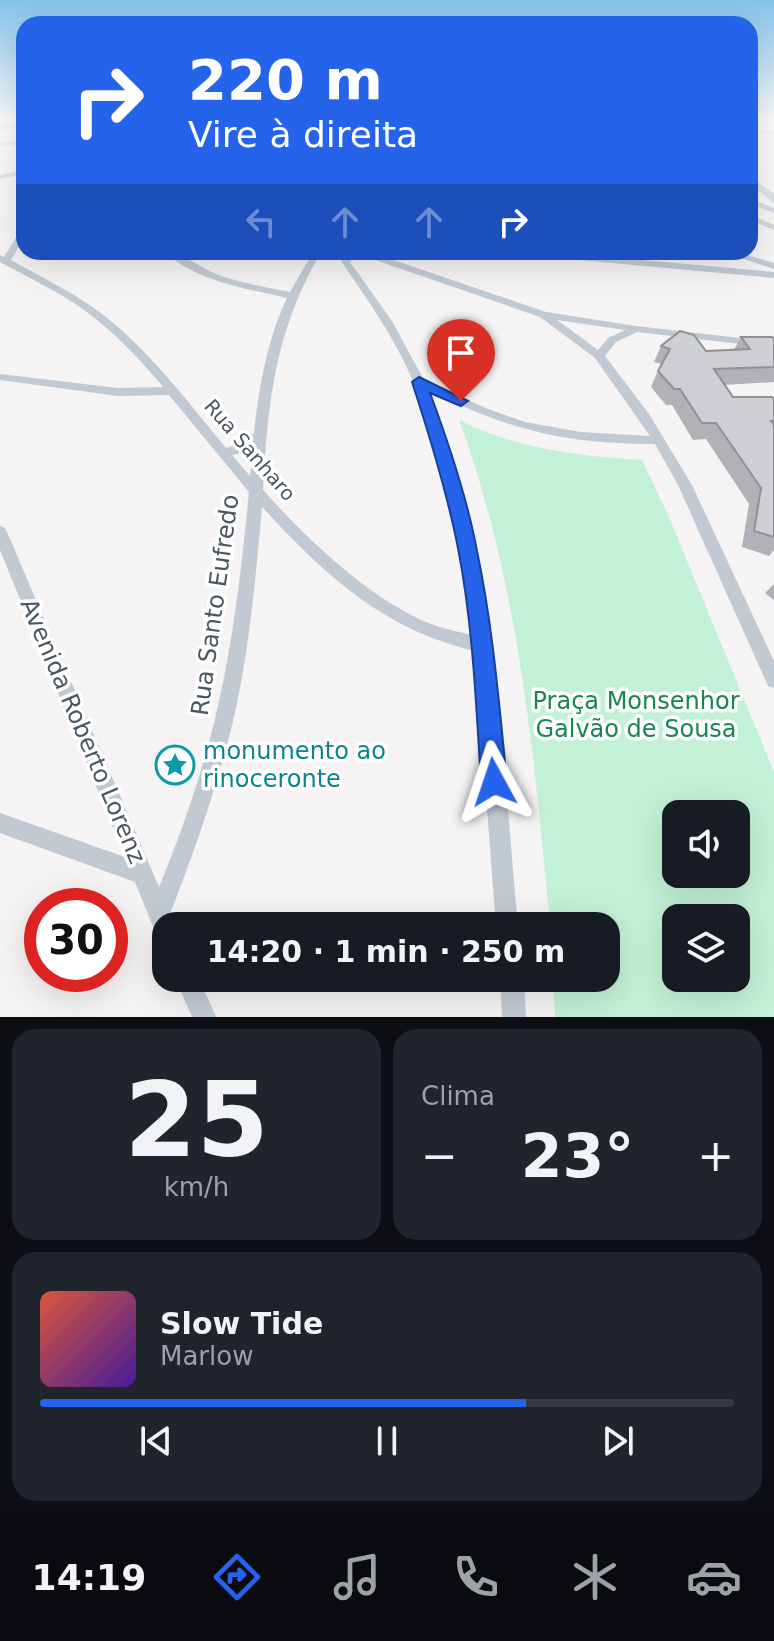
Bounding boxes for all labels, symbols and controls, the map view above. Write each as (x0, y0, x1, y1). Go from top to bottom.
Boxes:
text: 220 m (188, 47, 383, 112)
icon: right (56, 48, 160, 152)
text: Vire à direita (188, 114, 418, 155)
icon: left (239, 200, 283, 244)
icon: ahead (323, 200, 367, 244)
icon: ahead (407, 200, 451, 244)
icon: right (491, 200, 535, 244)
pin (427, 319, 495, 401)
icon: arrive (439, 331, 483, 375)
street label: Rua Sanharo (199, 394, 301, 506)
street label: Rua Santo Eufredo (186, 493, 244, 717)
street label: Avenida Roberto Lorenz (14, 594, 152, 868)
park label: Praça Monsenhor Galvão de Sousa (533, 687, 740, 743)
place label: monumento ao rinoceronte (203, 737, 386, 793)
position arrow (452, 740, 536, 824)
place icon: monumento ao rinoceronte (154, 744, 196, 786)
map controls (662, 800, 750, 992)
button: sound (662, 800, 750, 888)
speed limit sign: 30 (24, 888, 128, 992)
button: layers (662, 904, 750, 992)
text: 14:20 · 1 min · 250 m (207, 934, 565, 969)
text: 25 (124, 1059, 269, 1181)
text: Clima (421, 1081, 495, 1111)
text: 23° (521, 1121, 634, 1191)
text: − (421, 1130, 458, 1181)
text: + (697, 1130, 734, 1181)
text: km/h (164, 1172, 229, 1202)
text: Slow Tide (160, 1306, 323, 1341)
text: Marlow (160, 1341, 253, 1371)
icon: previous (134, 1419, 178, 1463)
icon: pause (365, 1419, 409, 1463)
icon: next (596, 1419, 640, 1463)
icon: directions (209, 1549, 265, 1605)
icon: music (329, 1549, 385, 1605)
icon: phone (448, 1549, 504, 1605)
icon: climate (567, 1549, 623, 1605)
icon: car (686, 1549, 742, 1605)
text: 14:19 (32, 1557, 146, 1598)

